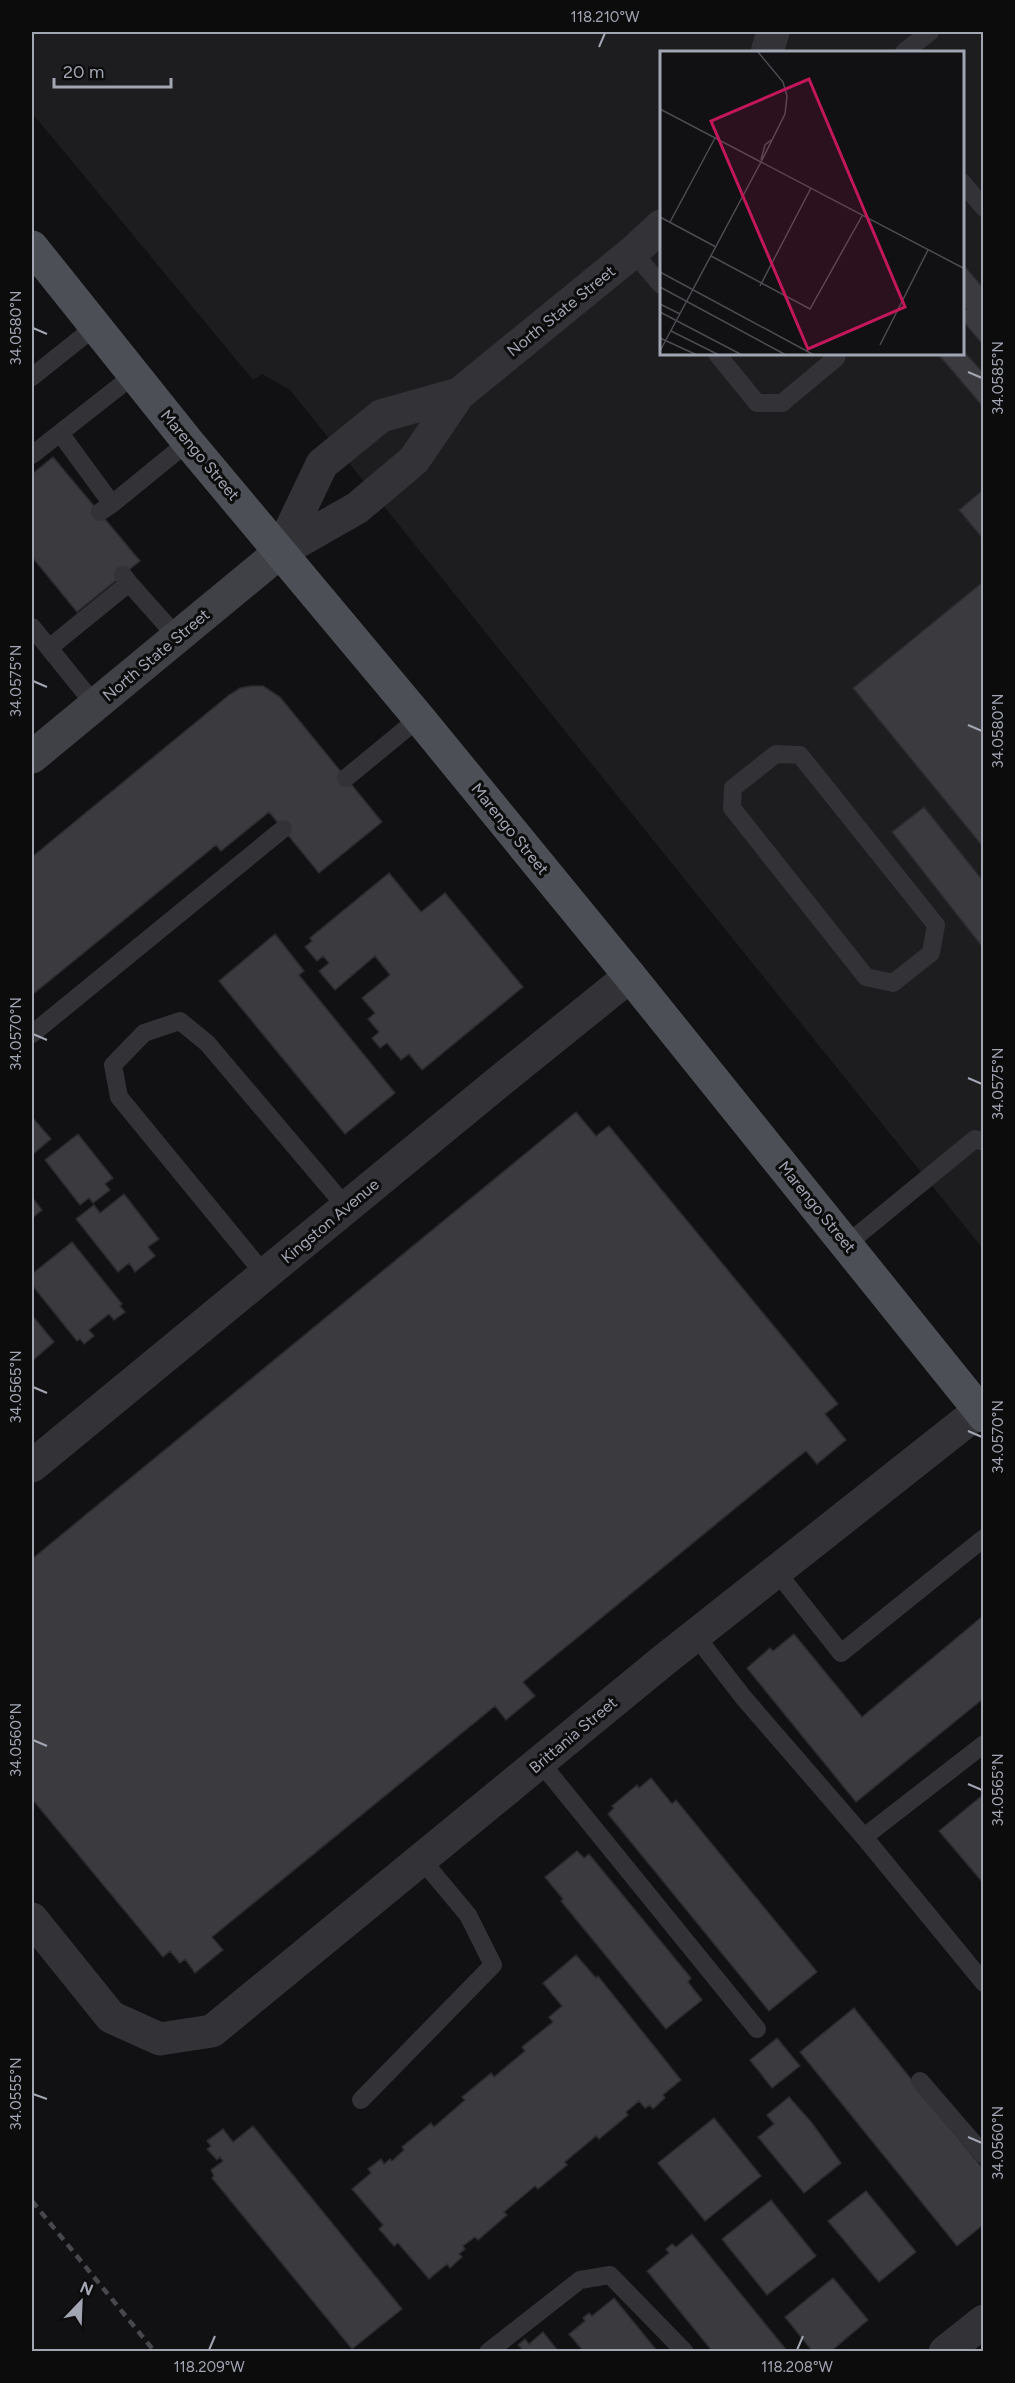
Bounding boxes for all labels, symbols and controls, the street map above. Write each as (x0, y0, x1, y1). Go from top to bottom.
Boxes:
text: 118.210°W (571, 8, 640, 26)
scale bar (54, 51, 171, 89)
inset map (660, 51, 964, 356)
text: 20 m (63, 61, 104, 83)
street label: North State Street (503, 262, 619, 360)
text: 34.0580°N (7, 291, 25, 365)
text: 34.0585°N (989, 341, 1007, 415)
street label: Marengo Street (157, 406, 243, 504)
street label: North State Street (99, 605, 213, 705)
text: 34.0575°N (7, 645, 25, 717)
text: 34.0580°N (989, 694, 1007, 768)
street label: Marengo Street (467, 779, 553, 879)
text: 34.0570°N (7, 997, 25, 1071)
text: 34.0575°N (989, 1048, 1007, 1120)
street label: Marengo Street (774, 1157, 860, 1257)
street label: Kingston Avenue (277, 1174, 383, 1267)
text: 34.0565°N (7, 1350, 25, 1424)
text: 34.0570°N (989, 1400, 1007, 1474)
street label: Brittania Street (525, 1693, 621, 1777)
text: 34.0560°N (7, 1703, 25, 1777)
text: 34.0565°N (989, 1753, 1007, 1827)
text: 34.0555°N (7, 2057, 25, 2131)
text: 34.0560°N (989, 2106, 1007, 2180)
north arrow (51, 2272, 111, 2332)
text: N (77, 2277, 96, 2300)
text: 118.209°W (173, 2358, 245, 2376)
text: 118.208°W (761, 2358, 834, 2376)

